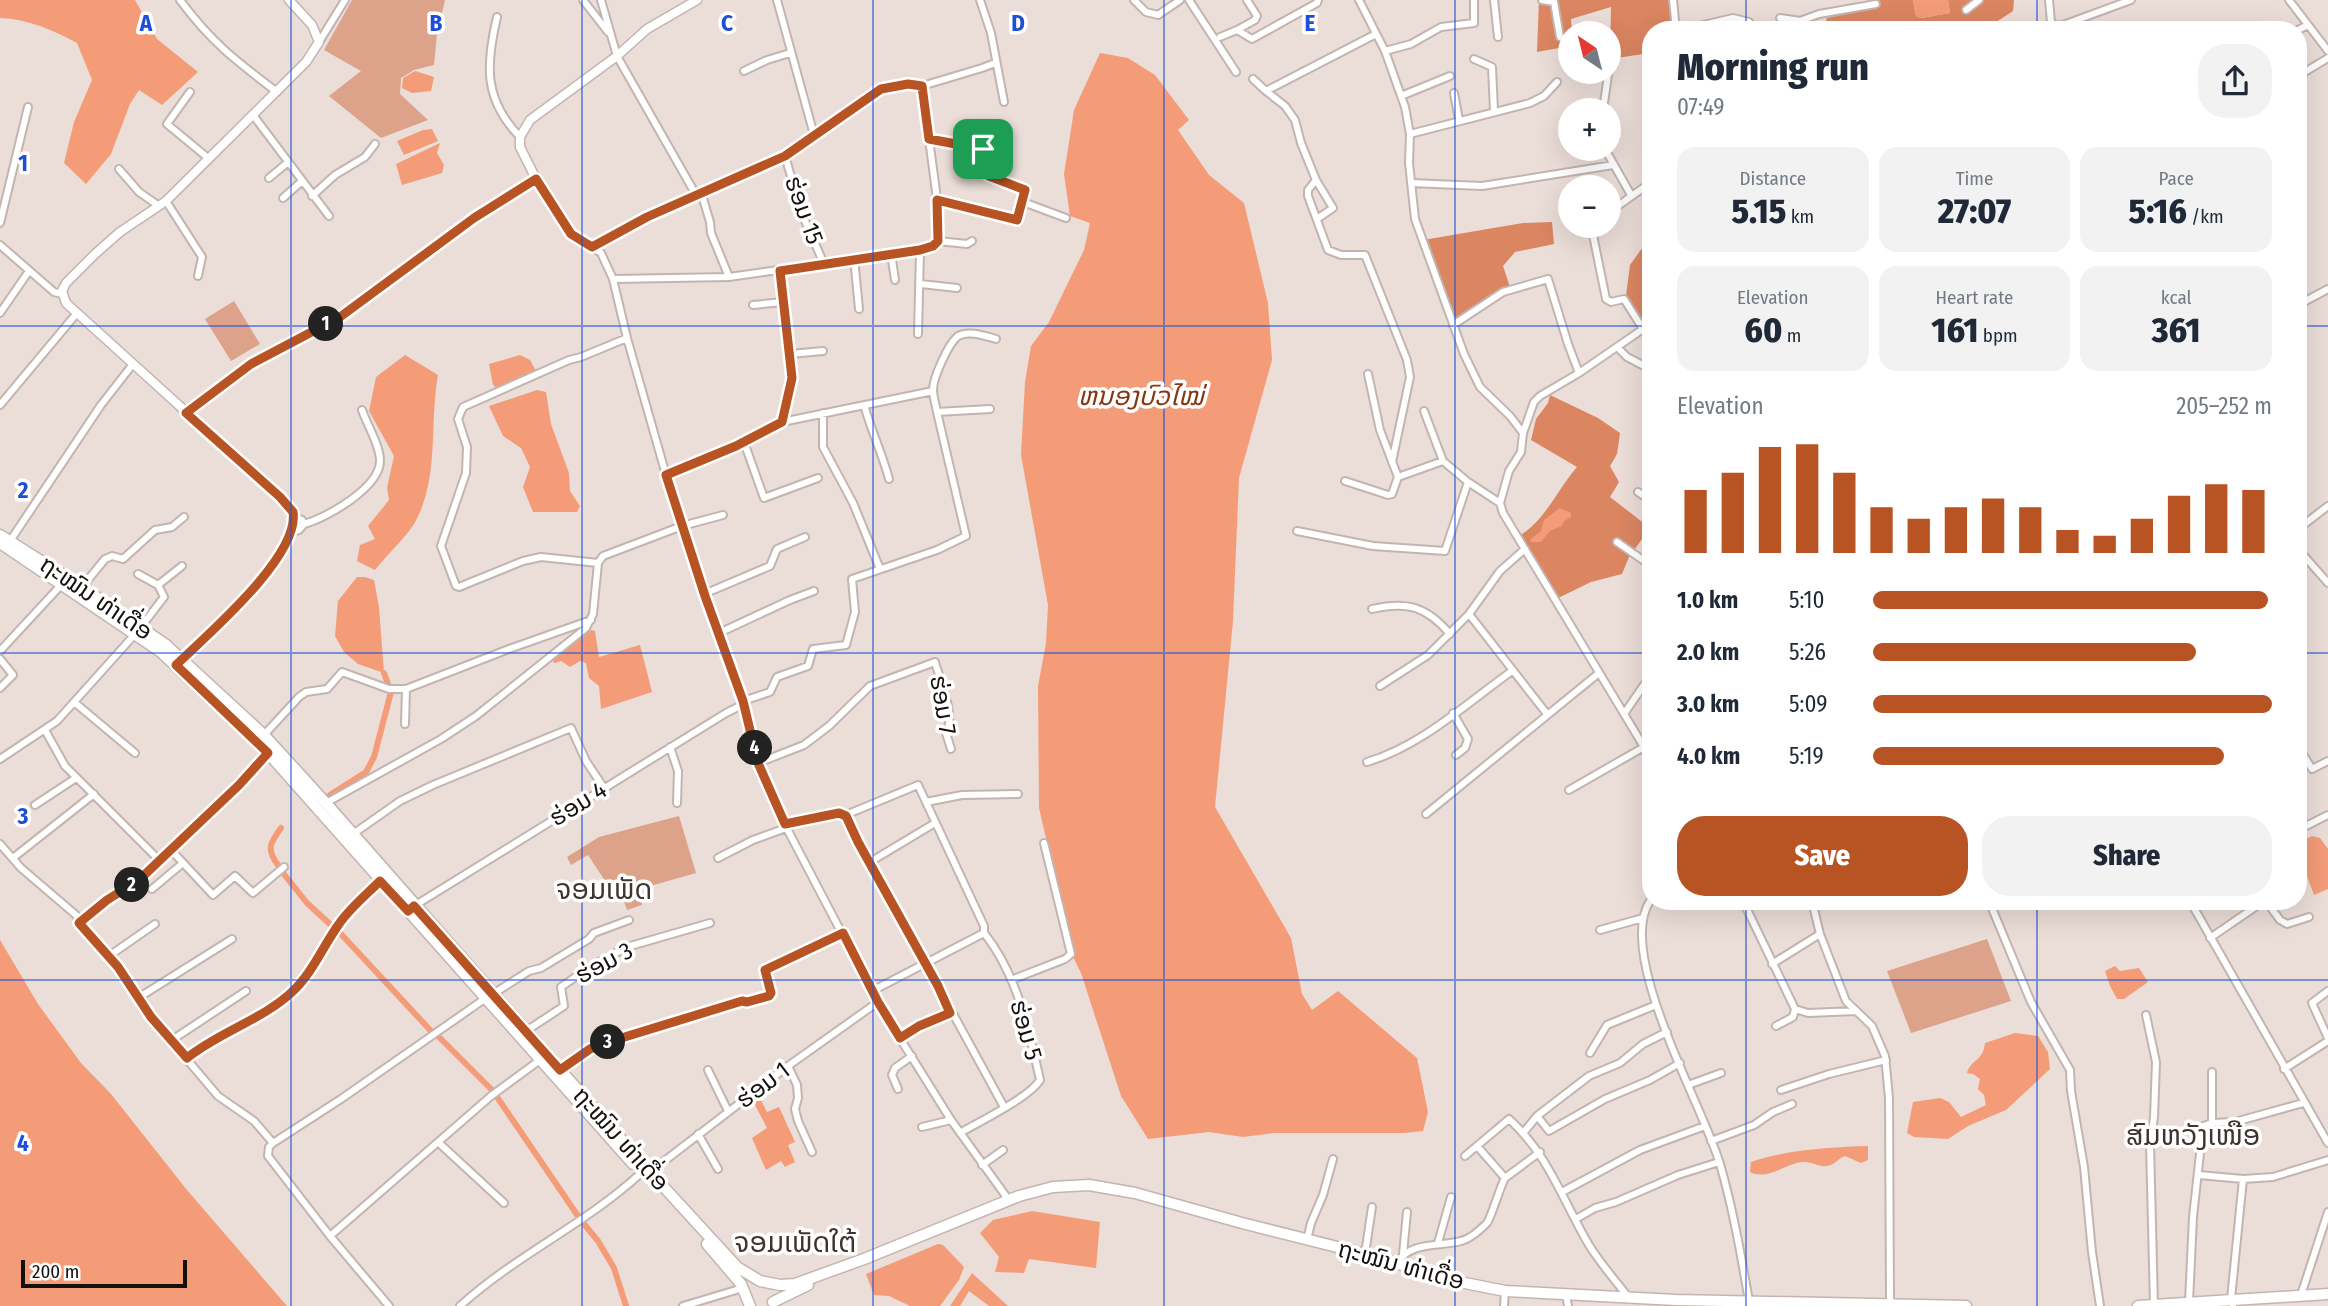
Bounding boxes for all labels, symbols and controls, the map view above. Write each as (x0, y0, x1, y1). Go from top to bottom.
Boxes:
text: A (139, 9, 153, 37)
text: B (430, 9, 443, 37)
text: C (721, 9, 733, 37)
text: D (1011, 9, 1025, 37)
text: E (1305, 9, 1316, 37)
north arrow (1558, 21, 1620, 84)
map controls (1558, 21, 1621, 238)
text: Morning run (1677, 44, 1869, 90)
button: share (2198, 44, 2272, 118)
text: 07:49 (1677, 93, 1725, 121)
button: + (1558, 98, 1621, 161)
pin (953, 119, 1013, 179)
icon: arrive (964, 130, 1002, 168)
text: 1 (18, 149, 28, 177)
text: Distance (1740, 167, 1806, 190)
text: Time (1956, 167, 1993, 190)
text: Pace (2158, 167, 2194, 190)
street label: ຮ່ອມ 15 (779, 172, 829, 248)
button: − (1558, 175, 1621, 238)
text: 5.15 (1731, 190, 1786, 232)
text: 27:07 (1938, 190, 2011, 232)
text: 5:16 (2129, 190, 2187, 232)
text: km (1786, 205, 1814, 228)
text: /km (2187, 205, 2224, 228)
text: Elevation (1737, 286, 1809, 309)
text: Heart rate (1935, 286, 2014, 309)
text: kcal (2161, 286, 2192, 309)
pin: 1 (308, 306, 344, 342)
text: 60 (1744, 309, 1782, 351)
text: 161 (1931, 309, 1978, 351)
text: 361 (2152, 309, 2201, 351)
text: 1 (321, 312, 330, 335)
text: m (1782, 324, 1801, 347)
text: bpm (1978, 324, 2018, 347)
water label: ຫນອງບົວໄໝ່ (1078, 381, 1207, 412)
text: Elevation (1677, 392, 1764, 420)
text: 205–252 m (2176, 392, 2272, 420)
text: 2 (17, 476, 29, 504)
street label: ຖະໝົນ ທ່າເດື່ອ (34, 546, 160, 646)
text: 1.0 km (1677, 586, 1738, 614)
text: 5:10 (1789, 586, 1824, 614)
text: 2.0 km (1677, 638, 1739, 666)
text: 5:26 (1789, 638, 1826, 666)
street label: ຮ່ອມ 7 (924, 673, 962, 737)
text: 3.0 km (1677, 690, 1739, 718)
text: 5:09 (1789, 690, 1827, 718)
pin: 4 (738, 730, 772, 766)
text: 4 (750, 736, 759, 759)
text: 4.0 km (1677, 742, 1740, 770)
text: 5:19 (1789, 742, 1824, 770)
street label: ຮ່ອມ 4 (544, 776, 612, 832)
text: 3 (17, 802, 29, 830)
button: Save (1677, 816, 1968, 896)
button: Share (1982, 816, 2272, 896)
pin: 2 (114, 868, 150, 903)
text: 2 (127, 873, 136, 896)
district label: ຈອມເພັດ (556, 873, 652, 906)
street label: ຮ່ອມ 3 (571, 936, 637, 990)
street label: ຮ່ອມ 5 (1004, 997, 1048, 1063)
pin: 3 (590, 1024, 626, 1060)
text: 3 (603, 1030, 612, 1053)
street label: ຮ່ອມ 1 (731, 1056, 795, 1114)
street label: ຖະໝົນ ທ່າເດື່ອ (567, 1078, 679, 1197)
district label: ສົມຫວັງເໜືອ (2126, 1119, 2260, 1152)
text: 4 (17, 1129, 29, 1157)
district label: ຈອມເພັດໃຕ້ (734, 1226, 856, 1259)
street label: ຖະໝົນ ທ່າເດື່ອ (1335, 1230, 1469, 1295)
scale bar (21, 1257, 187, 1289)
text: 200 m (32, 1260, 79, 1283)

